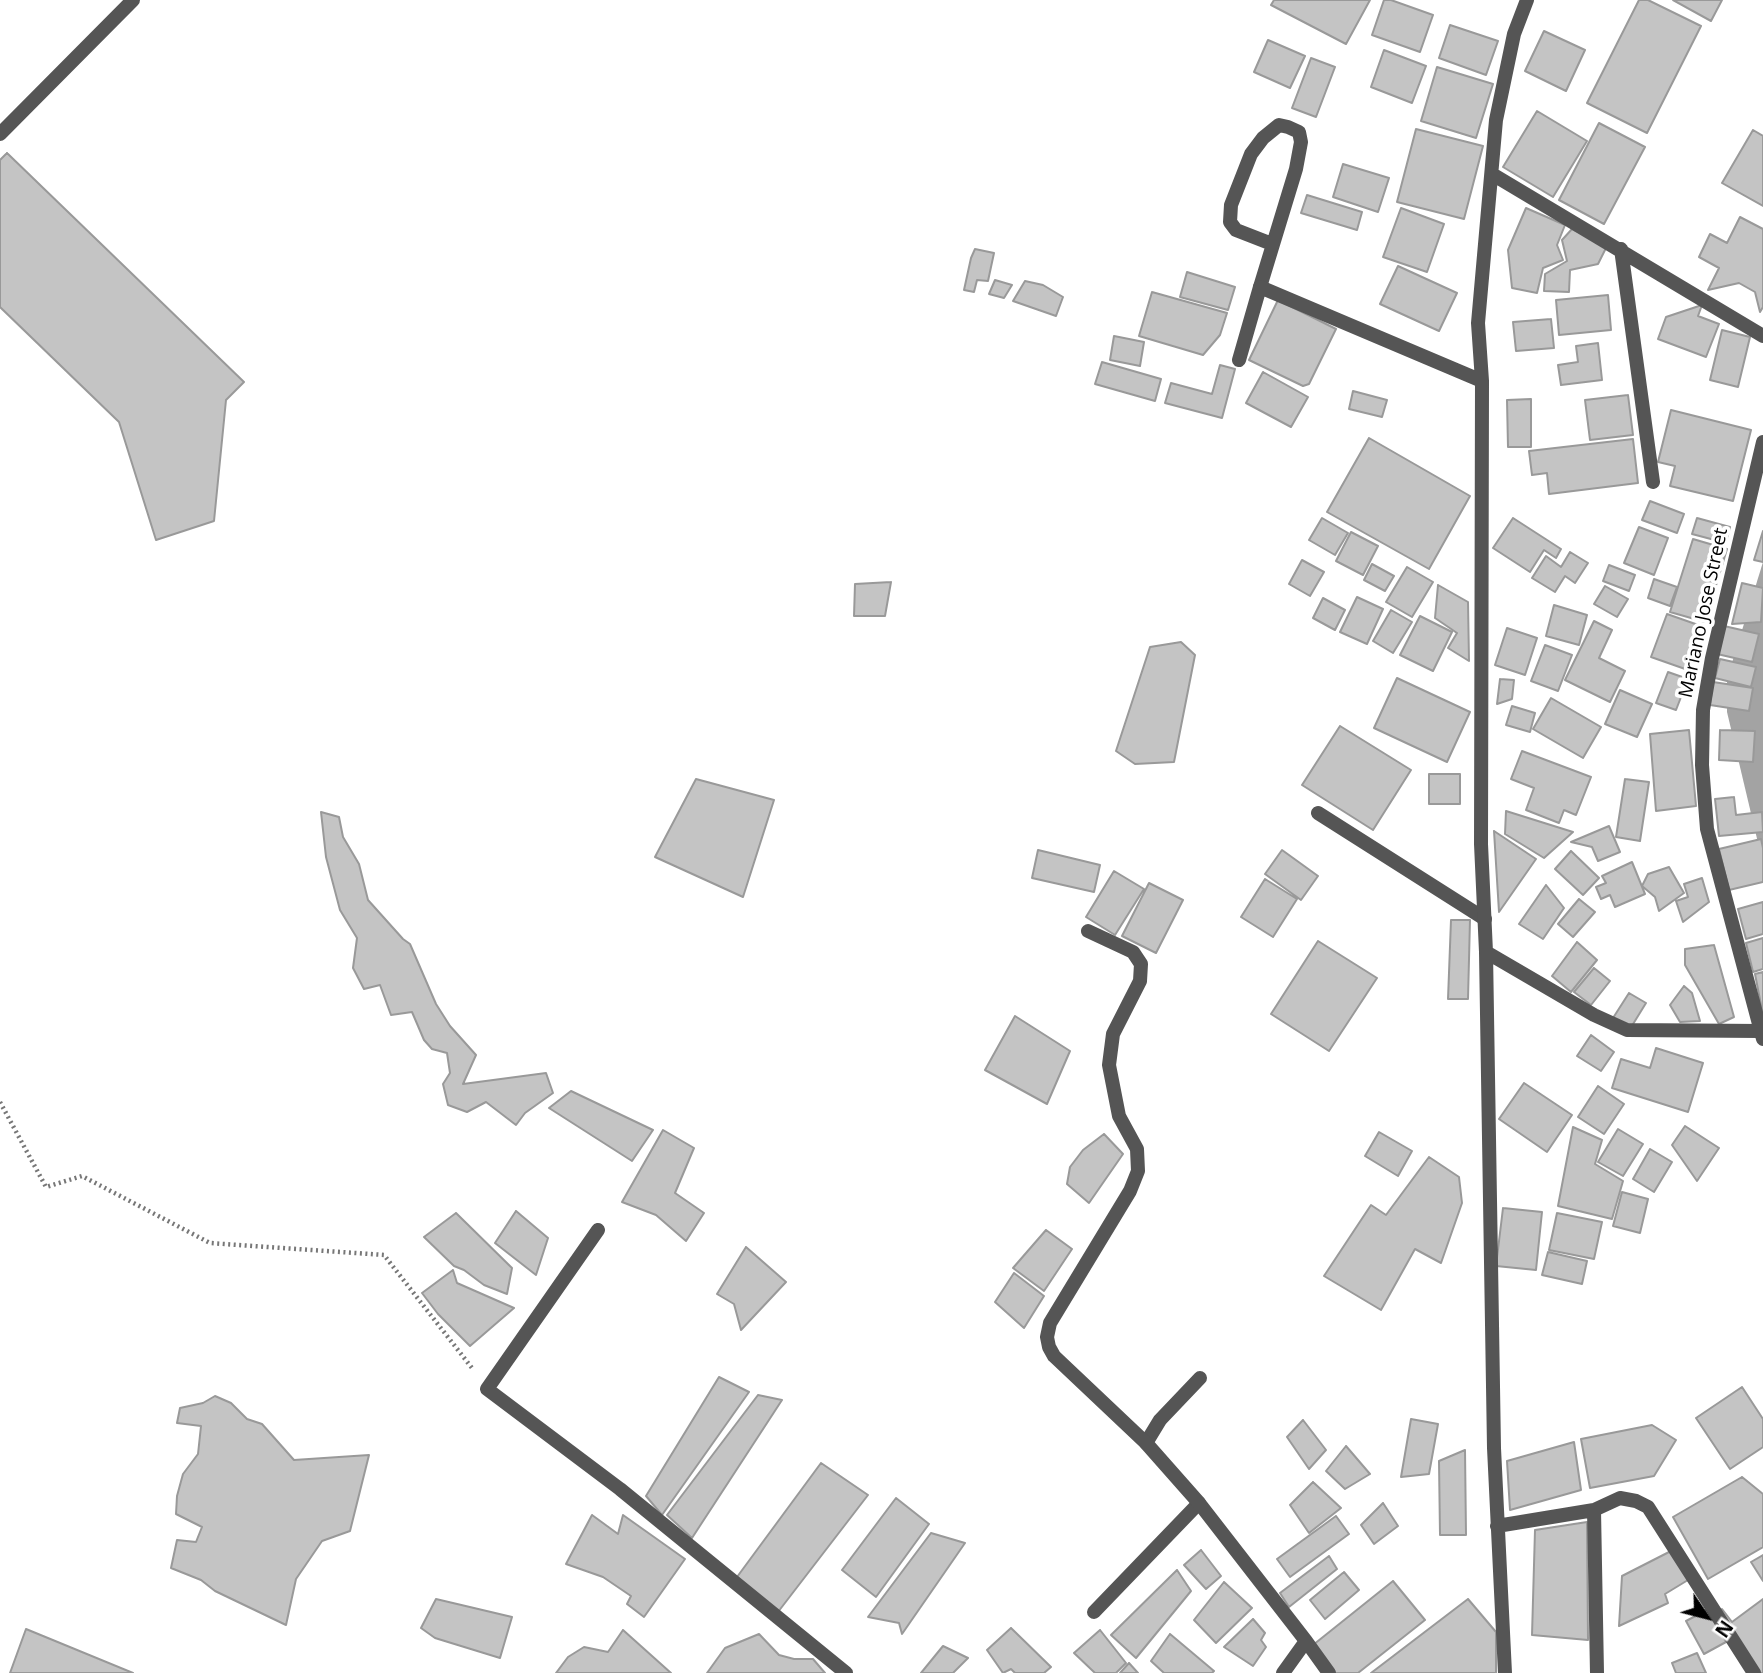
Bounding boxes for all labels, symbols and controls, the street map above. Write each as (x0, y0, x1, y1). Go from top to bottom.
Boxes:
street label: Mariano Jose Street (1675, 526, 1733, 700)
north arrow (1672, 1582, 1742, 1652)
text: N (1709, 1615, 1739, 1643)

